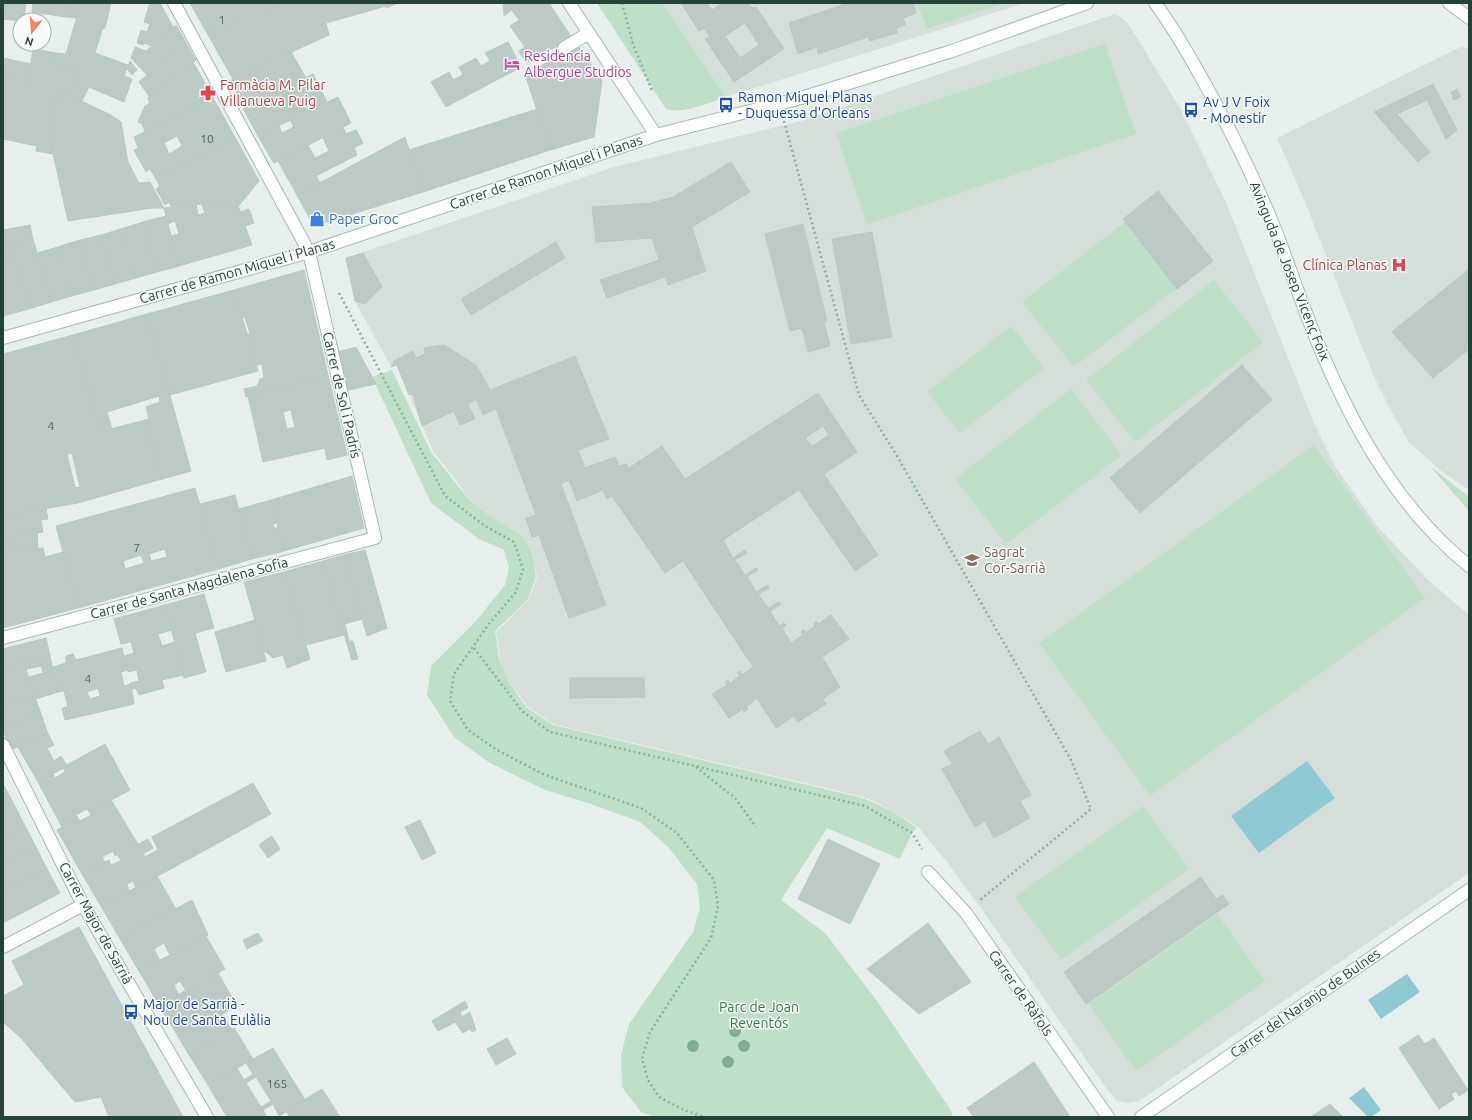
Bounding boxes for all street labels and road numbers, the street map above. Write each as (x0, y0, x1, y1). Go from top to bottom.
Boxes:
street label: Carrer de Ramon Miquel i Planas (448, 131, 644, 213)
street label: Avinguda de Josep Vicenç Foix (1247, 179, 1333, 363)
street label: Carrer de Ramon Miquel i Planas (137, 235, 337, 307)
street label: Carrer de Sol i Padrís (320, 330, 364, 460)
street label: Carrer de Santa Magdalena Sofia (88, 554, 290, 622)
street label: Carrer Major de Sarrià (56, 859, 136, 987)
street label: Carrer del Naranjo de Bulnes (1227, 945, 1383, 1061)
street label: Carrer de Ràfols (986, 947, 1056, 1039)

